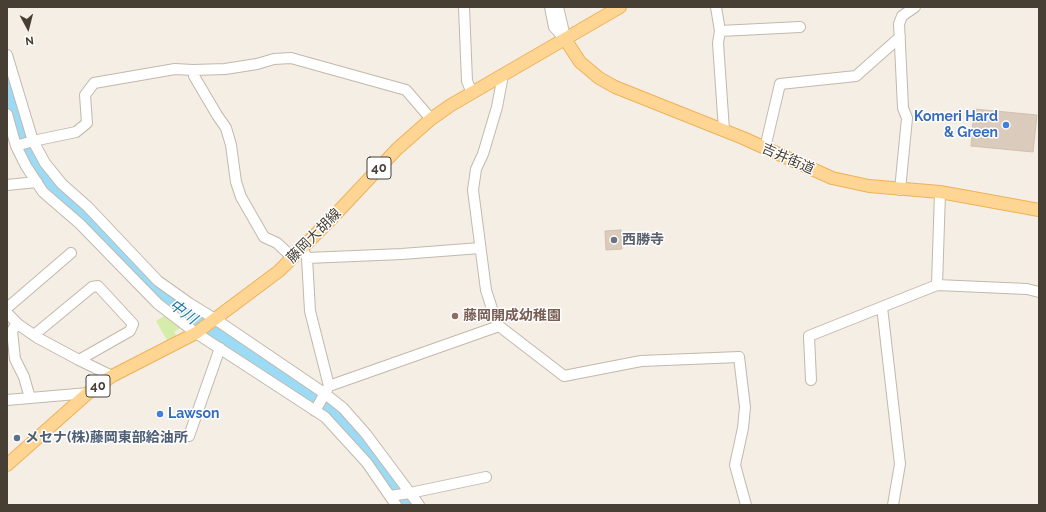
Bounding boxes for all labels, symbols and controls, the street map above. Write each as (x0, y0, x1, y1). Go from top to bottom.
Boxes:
north arrow (8, 8, 48, 48)
text: N (25, 33, 34, 47)
place label: Komeri Hard & Green (914, 109, 998, 142)
marker: Komeri Hard & Green (1001, 120, 1011, 130)
street label: 吉井街道 (759, 140, 817, 178)
road number: 40 (367, 157, 391, 179)
street label: 藤岡大胡線 (283, 205, 345, 267)
place label: 西勝寺 (622, 232, 664, 248)
marker: 西勝寺 (609, 235, 619, 245)
water label: 中川 (166, 296, 200, 328)
place label: 藤岡開成幼稚園 (463, 308, 561, 324)
marker: 藤岡開成幼稚園 (450, 311, 460, 321)
road number: 40 (86, 375, 110, 397)
place label: Lawson (168, 406, 219, 422)
marker: Lawson (155, 409, 165, 419)
place label: メセナ(株)藤岡東部給油所 (25, 430, 188, 446)
marker: メセナ(株)藤岡東部給油所 (12, 433, 22, 443)

